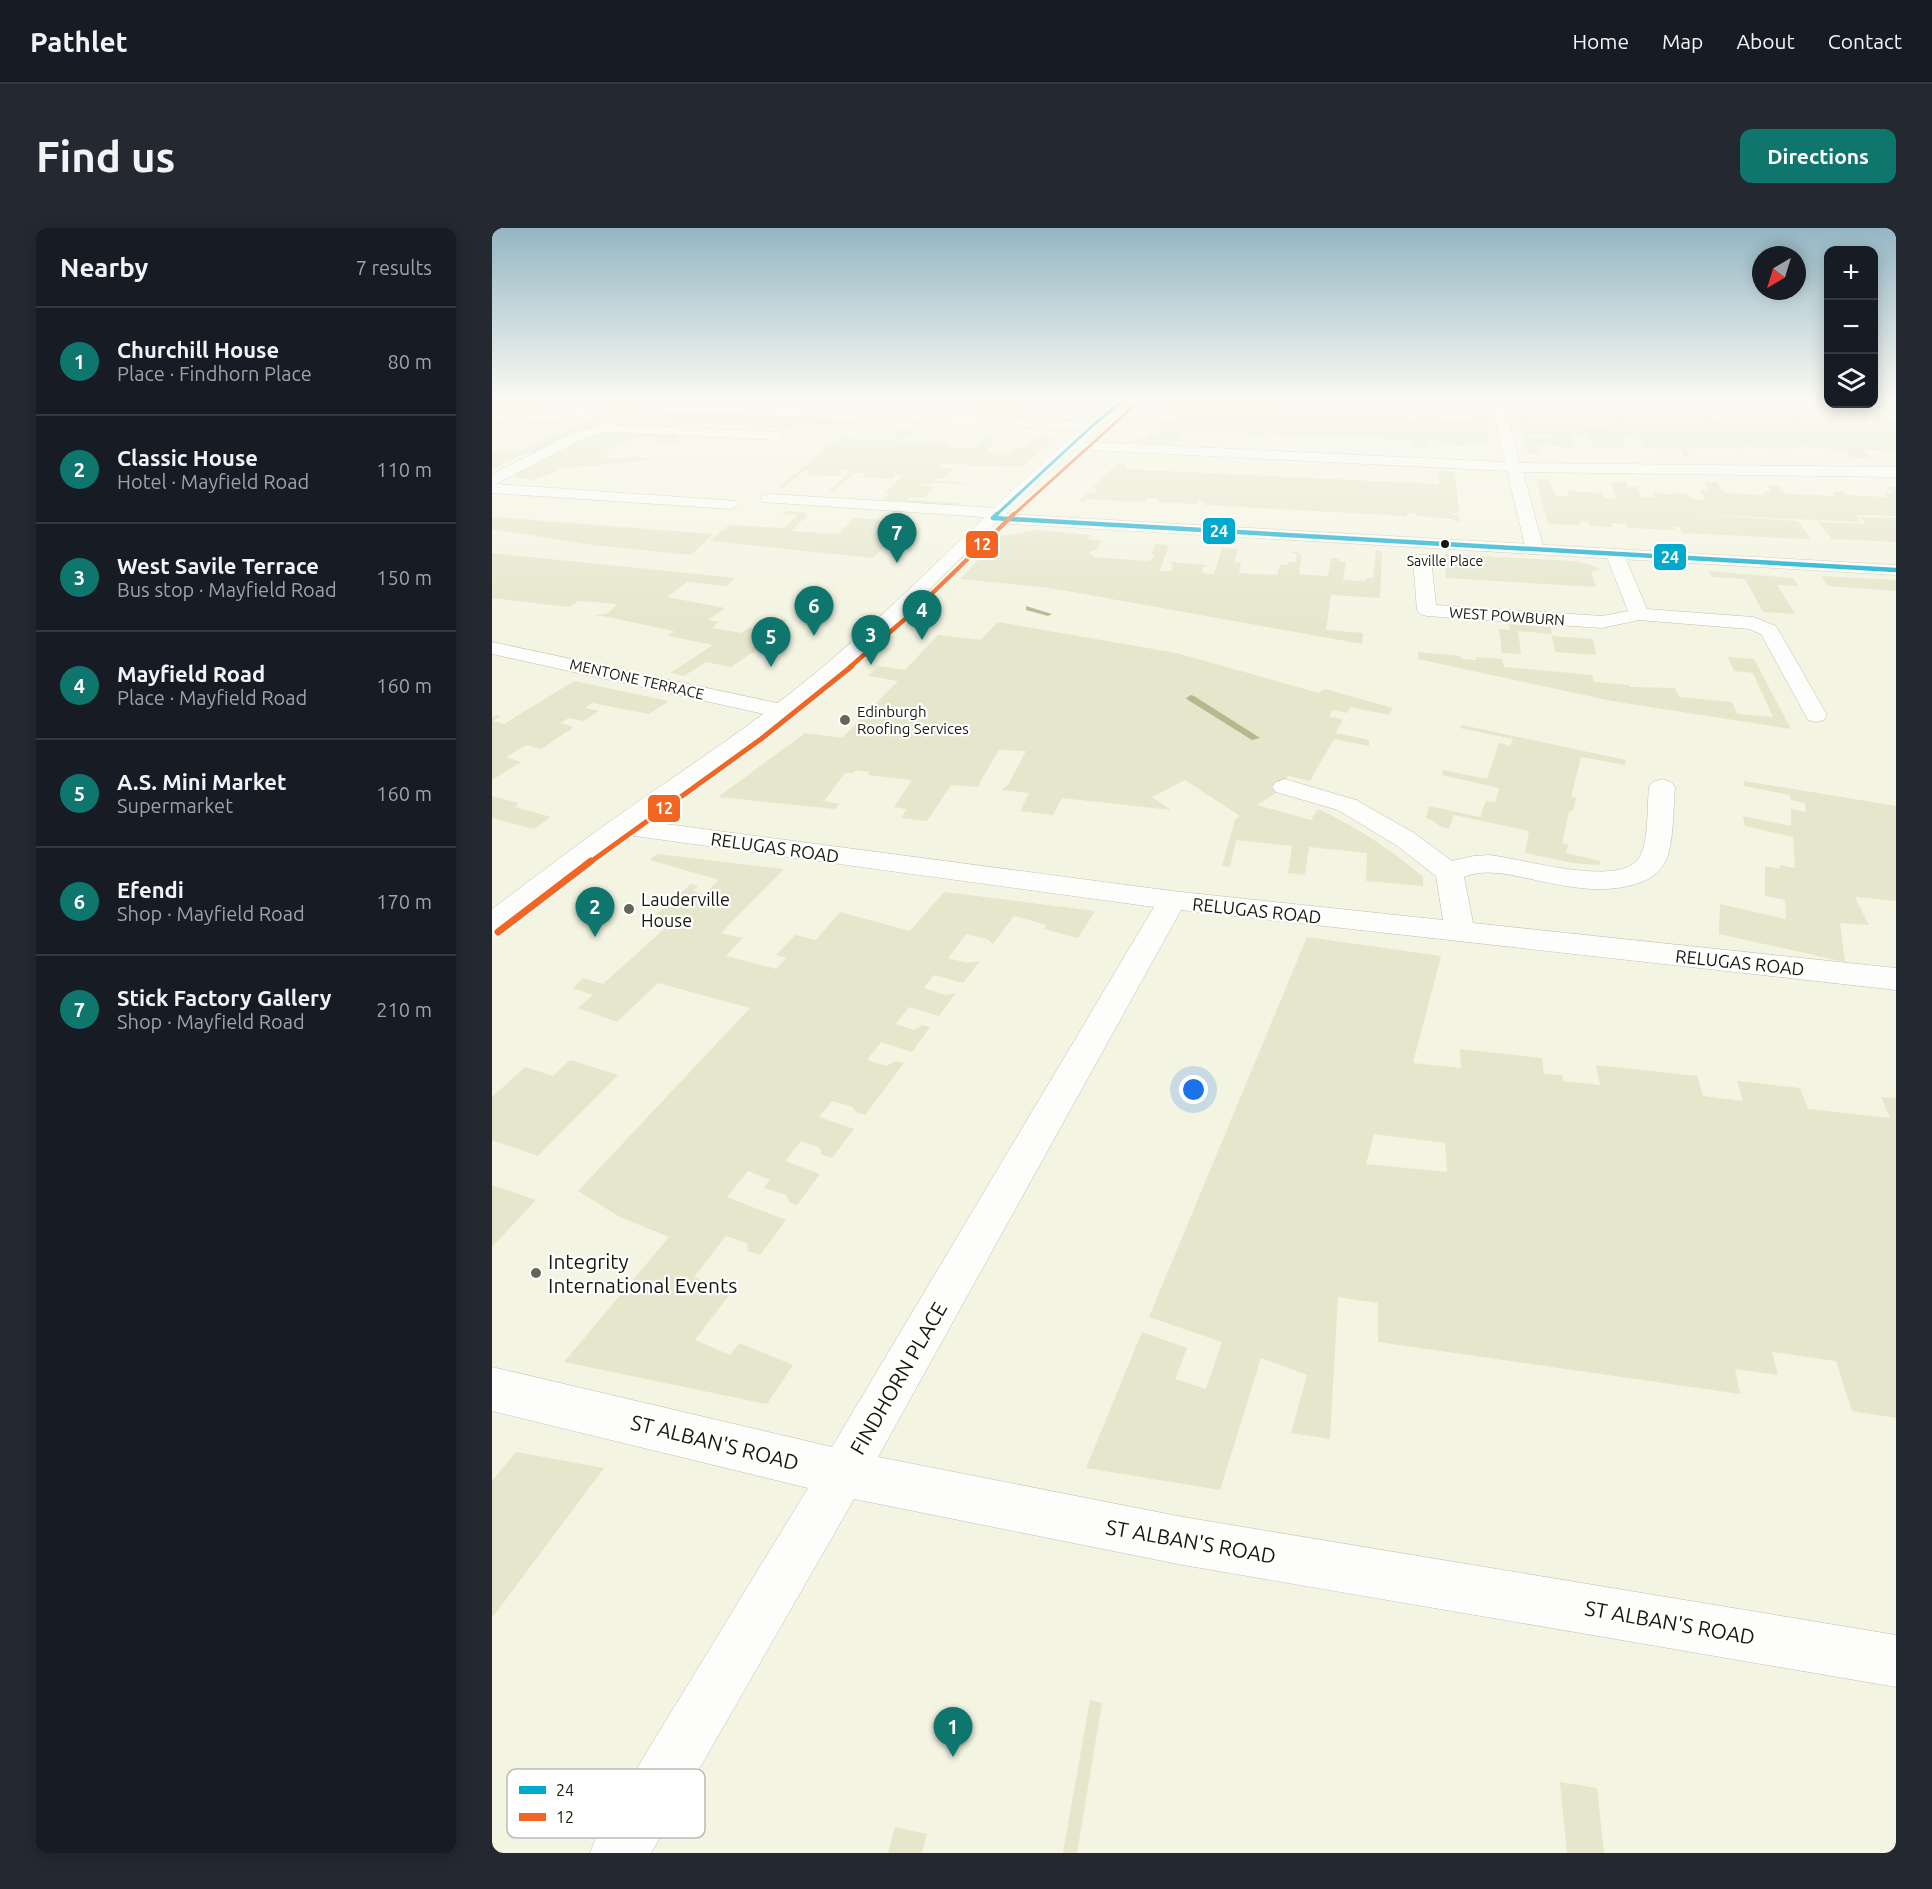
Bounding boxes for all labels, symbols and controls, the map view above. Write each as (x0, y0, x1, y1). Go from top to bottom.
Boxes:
text: Pathlet (30, 26, 128, 57)
text: Home (1572, 29, 1629, 53)
text: Map (1662, 29, 1703, 53)
text: About (1736, 29, 1795, 53)
text: Contact (1828, 29, 1902, 53)
button: Directions (1740, 129, 1896, 183)
text: Find us (36, 133, 175, 180)
north arrow (1752, 246, 1806, 300)
map controls (1824, 246, 1878, 408)
button: + (1824, 246, 1878, 300)
text: Nearby (60, 253, 148, 282)
text: 7 results (356, 256, 432, 279)
button: − (1824, 300, 1878, 354)
text: Churchill House (117, 337, 279, 362)
text: 1 (74, 350, 85, 373)
text: 80 m (388, 350, 432, 373)
button: layers (1824, 354, 1878, 408)
text: Place · Findhorn Place (117, 362, 312, 385)
text: Classic House (117, 445, 258, 470)
text: 2 (74, 458, 85, 481)
text: 110 m (376, 458, 432, 481)
text: Hotel · Mayfield Road (117, 470, 309, 493)
pin: 7 (878, 514, 916, 563)
line badge: 24 (1202, 517, 1236, 545)
text: 24 (1210, 522, 1228, 540)
line badge: 12 (965, 530, 999, 559)
text: 12 (973, 535, 991, 553)
marker: Saville Place (1439, 538, 1451, 550)
line badge: 24 (1653, 543, 1687, 571)
text: 24 (1661, 548, 1679, 566)
text: West Savile Terrace (117, 553, 319, 578)
place label: Saville Place (1407, 553, 1483, 569)
text: 3 (74, 566, 85, 589)
text: 150 m (376, 566, 432, 589)
text: Bus stop · Mayfield Road (117, 578, 337, 601)
pin: 6 (794, 586, 834, 636)
pin: 4 (902, 590, 942, 640)
street label: WEST POWBURN (1448, 603, 1566, 629)
pin: 3 (852, 616, 890, 665)
pin: 5 (752, 618, 790, 667)
street label: MENTONE TERRACE (568, 655, 706, 703)
text: Mayfield Road (117, 661, 265, 686)
text: 4 (74, 674, 85, 697)
text: 160 m (376, 674, 432, 697)
text: Place · Mayfield Road (117, 686, 307, 709)
place label: Edinburgh Roofing Services (857, 703, 969, 737)
marker: Edinburgh Roofing Services (838, 713, 852, 727)
text: A.S. Mini Market (117, 769, 286, 794)
text: 5 (74, 782, 85, 805)
text: 160 m (376, 782, 432, 805)
text: Supermarket (117, 794, 233, 817)
line badge: 12 (647, 794, 681, 823)
text: 12 (655, 799, 673, 817)
street label: RELUGAS ROAD (709, 828, 841, 866)
text: Efendi (117, 877, 184, 902)
pin: 2 (576, 888, 614, 937)
place label: Lauderville House (641, 889, 730, 930)
text: 6 (74, 890, 85, 913)
text: 170 m (376, 890, 432, 913)
street label: RELUGAS ROAD (1192, 893, 1322, 927)
text: Shop · Mayfield Road (117, 902, 305, 925)
marker: Lauderville House (622, 902, 636, 916)
street label: RELUGAS ROAD (1675, 945, 1805, 979)
text: Stick Factory Gallery (117, 985, 331, 1010)
text: 7 (74, 998, 85, 1021)
text: 210 m (376, 998, 432, 1021)
text: Shop · Mayfield Road (117, 1010, 305, 1033)
your location (1179, 1075, 1208, 1104)
place label: Integrity International Events (548, 1249, 737, 1297)
marker: Integrity International Events (529, 1266, 543, 1280)
street label: FINDHORN PLACE (845, 1298, 951, 1458)
street label: ST ALBAN'S ROAD (629, 1410, 801, 1474)
street label: ST ALBAN'S ROAD (1104, 1514, 1278, 1568)
street label: ST ALBAN'S ROAD (1583, 1595, 1757, 1649)
pin: 1 (934, 1708, 972, 1757)
legend (507, 1769, 705, 1838)
text: 24 (556, 1781, 574, 1799)
text: 12 (556, 1808, 574, 1826)

